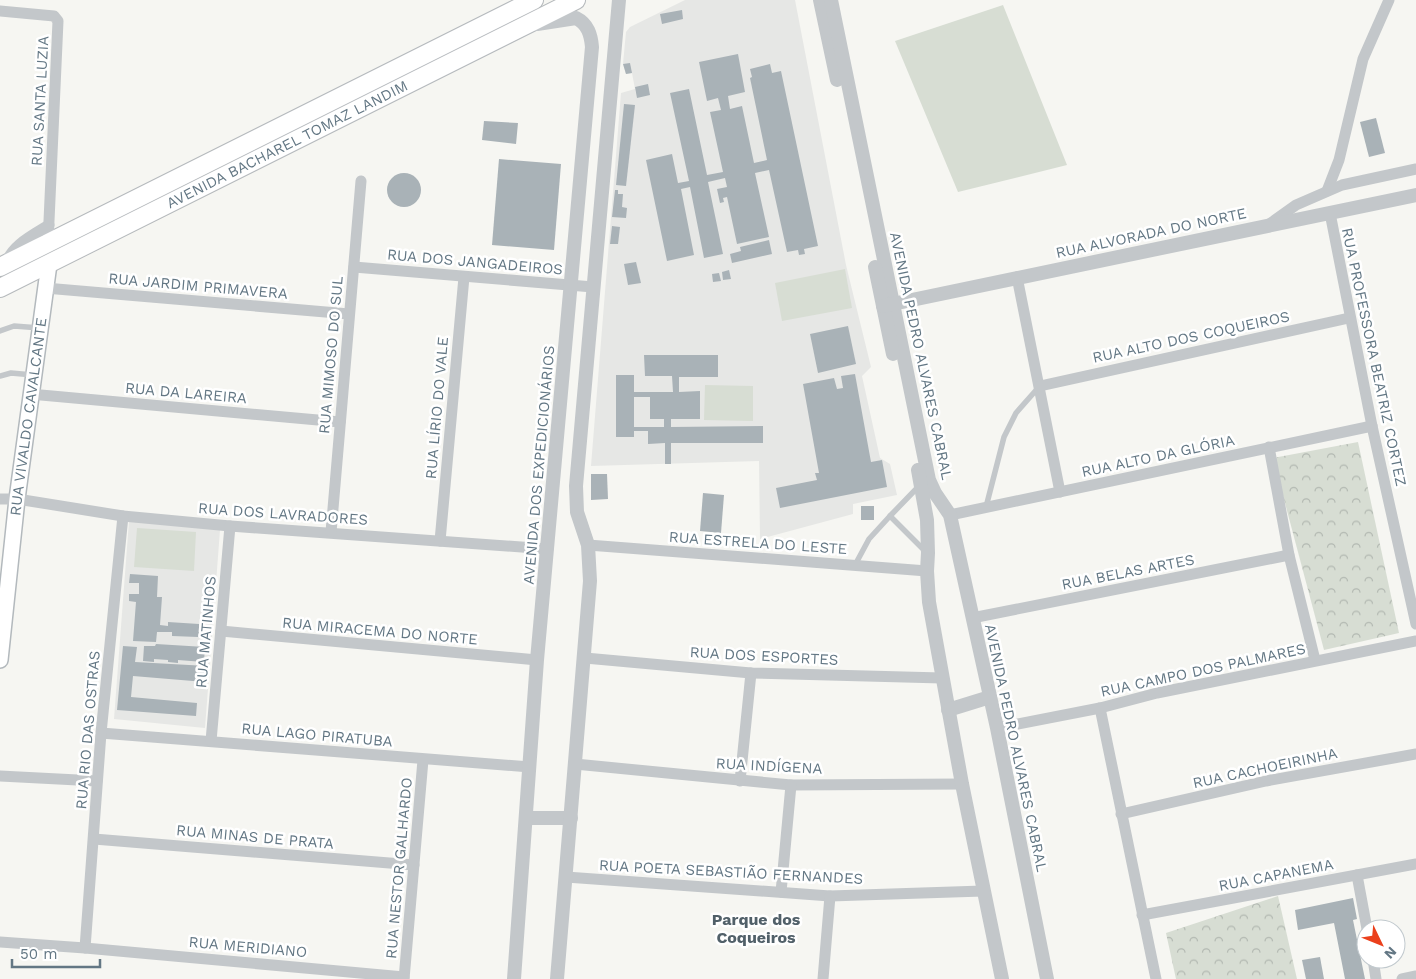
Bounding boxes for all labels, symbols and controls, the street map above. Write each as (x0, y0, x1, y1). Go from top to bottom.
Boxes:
street label: RUA SANTA LUZIA (28, 35, 52, 167)
street label: AVENIDA BACHAREL TOMAZ LANDIM (164, 77, 411, 212)
street label: RUA ALVORADA DO NORTE (1054, 204, 1248, 262)
street label: RUA PROFESSORA BEATRIZ CORTEZ (1338, 226, 1410, 488)
street label: AVENIDA PEDRO ALVARES CABRAL (886, 230, 956, 482)
street label: RUA DOS JANGADEIROS (386, 245, 564, 279)
street label: RUA JARDIM PRIMAVERA (108, 269, 289, 303)
street label: RUA MIMOSO DO SUL (315, 275, 347, 435)
street label: RUA ALTO DOS COQUEIROS (1091, 307, 1291, 367)
street label: RUA VIVALDO CAVALCANTE (6, 316, 51, 517)
street label: RUA LÍRIO DO VALE (422, 336, 452, 480)
street label: AVENIDA DOS EXPEDICIONÁRIOS (520, 345, 558, 585)
street label: RUA DA LAREIRA (124, 379, 248, 407)
street label: RUA ALTO DA GLÓRIA (1080, 430, 1236, 481)
street label: RUA DOS LAVRADORES (197, 499, 369, 529)
street label: RUA ESTRELA DO LESTE (668, 528, 848, 558)
street label: RUA BELAS ARTES (1060, 550, 1196, 594)
street label: RUA MATINHOS (192, 575, 220, 689)
street label: RUA MIRACEMA DO NORTE (281, 613, 479, 649)
street label: AVENIDA PEDRO ALVARES CABRAL (981, 622, 1051, 874)
street label: RUA CAMPO DOS PALMARES (1099, 639, 1307, 701)
street label: RUA DOS ESPORTES (689, 643, 839, 669)
street label: RUA RIO DAS OSTRAS (72, 650, 104, 810)
street label: RUA LAGO PIRATUBA (241, 719, 393, 751)
street label: RUA CACHOEIRINHA (1191, 744, 1339, 792)
street label: RUA INDÍGENA (715, 754, 823, 778)
street label: RUA NESTOR GALHARDO (382, 777, 416, 959)
street label: RUA MINAS DE PRATA (175, 821, 335, 853)
street label: RUA CAPANEMA (1217, 855, 1335, 895)
street label: RUA POETA SEBASTIÃO FERNANDES (598, 856, 864, 888)
district label: Parque dos Coqueiros (712, 910, 801, 947)
north arrow (1356, 919, 1406, 969)
street label: RUA MERIDIANO (188, 933, 308, 961)
scale bar (12, 936, 100, 968)
text: N (1381, 944, 1400, 962)
text: 50 m (20, 945, 57, 963)

